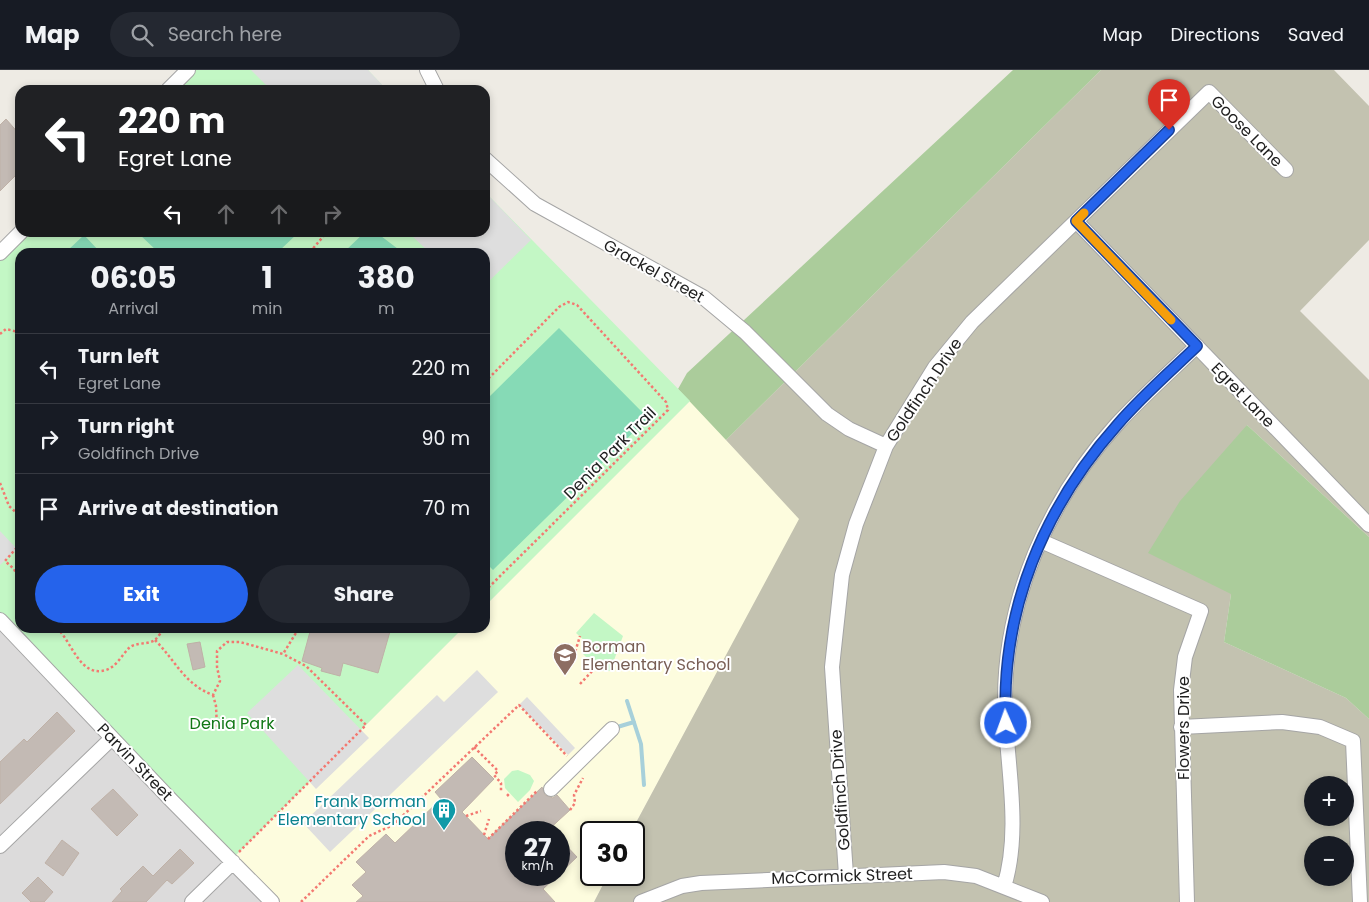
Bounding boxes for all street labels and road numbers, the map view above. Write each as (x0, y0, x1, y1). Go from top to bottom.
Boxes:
street label: Goose Lane (1206, 90, 1288, 172)
street label: Grackel Street (599, 234, 709, 308)
street label: Goldfinch Drive (881, 333, 967, 447)
street label: Egret Lane (1206, 357, 1280, 433)
street label: Denia Park Trail (559, 402, 661, 504)
street label: Flowers Drive (1172, 676, 1195, 780)
street label: Parvin Street (92, 718, 178, 806)
street label: Goldfinch Drive (824, 729, 856, 851)
street label: McCormick Street (771, 862, 913, 890)

